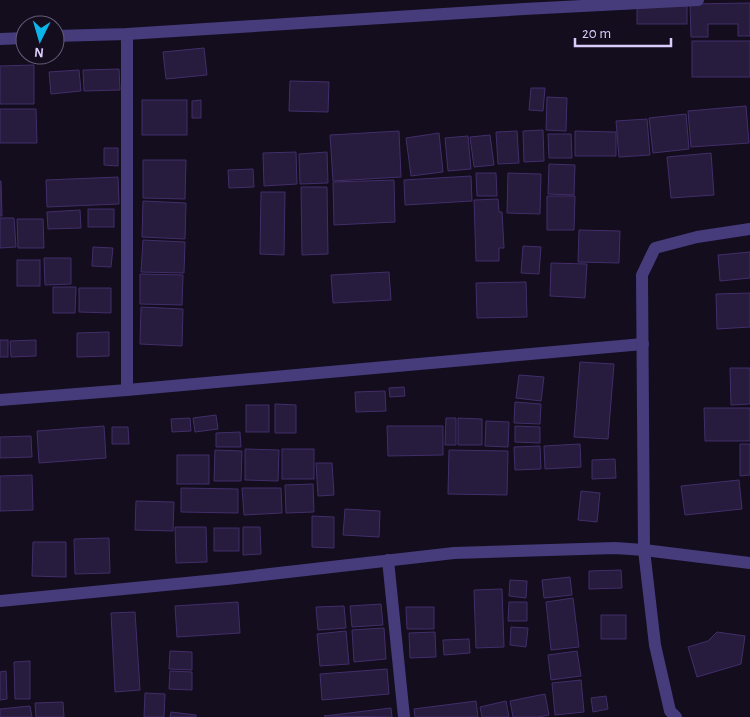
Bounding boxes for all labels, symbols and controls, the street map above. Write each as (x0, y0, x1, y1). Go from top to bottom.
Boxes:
north arrow (15, 15, 65, 65)
scale bar (575, 15, 671, 47)
text: 20 m (582, 26, 611, 41)
text: N (33, 45, 44, 59)

